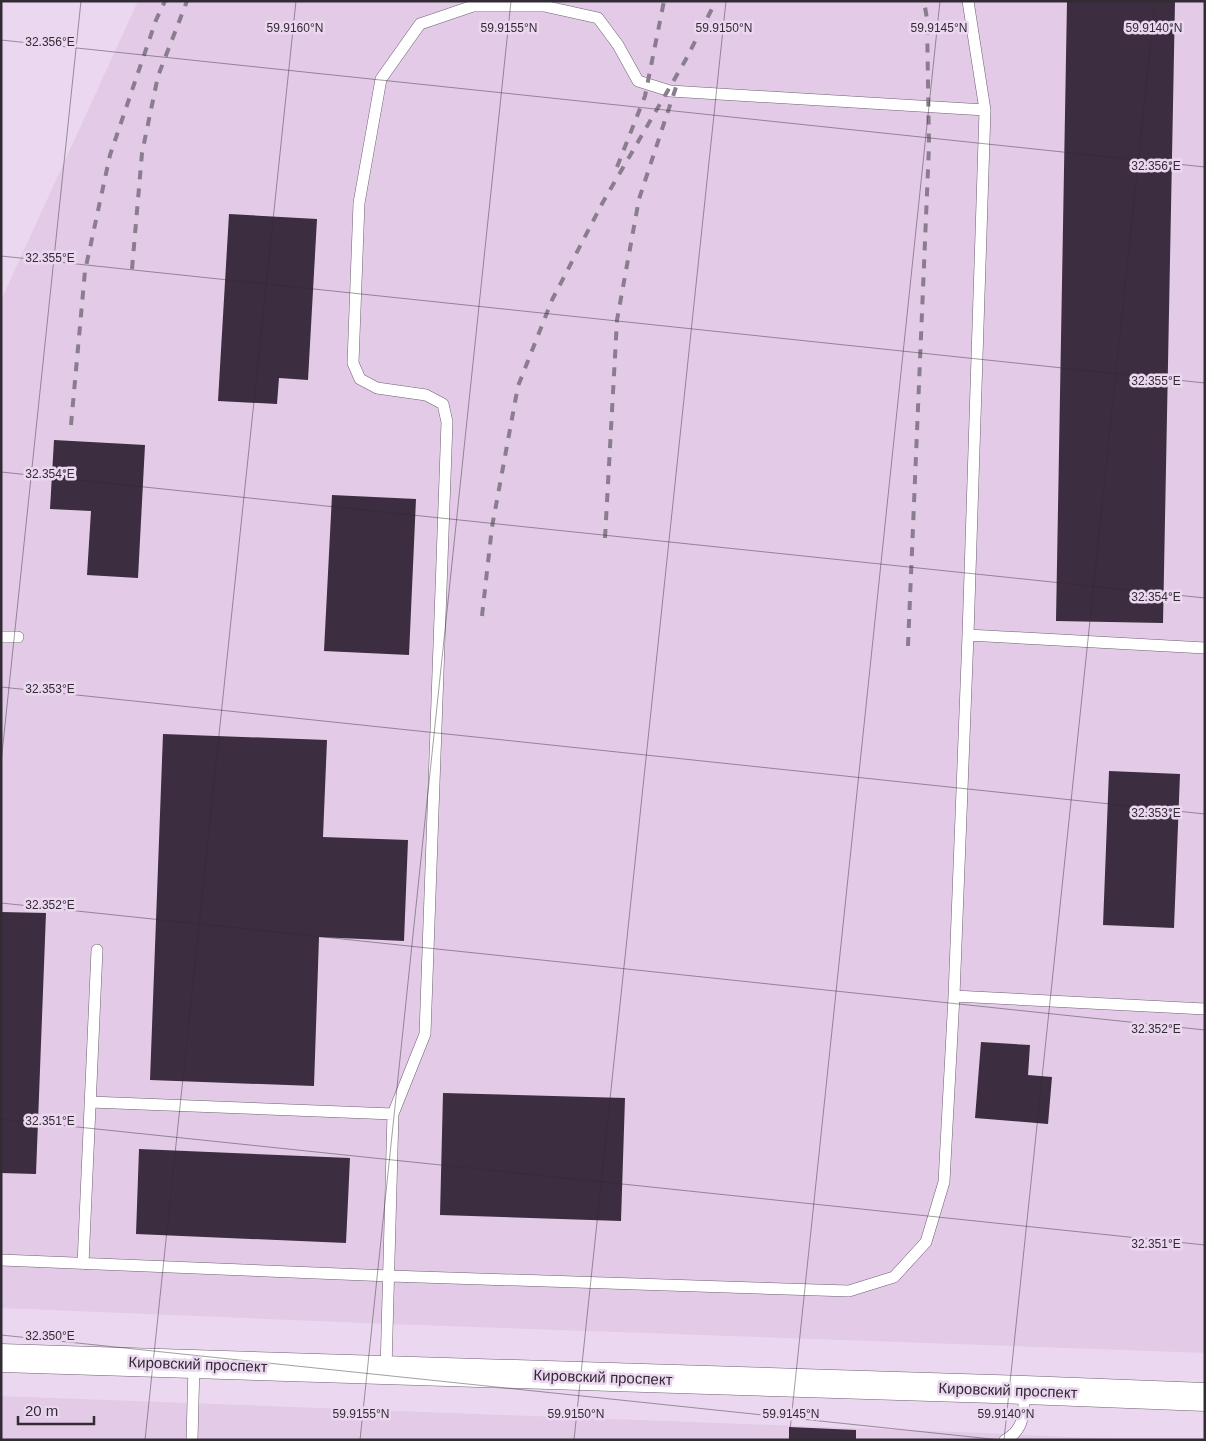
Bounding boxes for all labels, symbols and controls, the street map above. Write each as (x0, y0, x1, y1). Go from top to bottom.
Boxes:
text: 59.9160°N (267, 21, 323, 35)
text: 59.9155°N (481, 21, 537, 35)
text: 59.9150°N (696, 21, 752, 35)
text: 59.9145°N (911, 21, 967, 35)
text: 59.9140°N (1126, 21, 1182, 35)
text: 32.356°E (25, 35, 75, 49)
text: 32.356°E (1131, 159, 1181, 173)
text: 32.355°E (25, 251, 75, 265)
text: 32.355°E (1131, 374, 1181, 388)
text: 32.354°E (25, 467, 75, 481)
text: 32.354°E (1131, 590, 1181, 604)
text: 32.353°E (25, 682, 75, 696)
text: 32.353°E (1131, 806, 1181, 820)
text: 32.352°E (25, 898, 75, 912)
text: 32.352°E (1131, 1022, 1181, 1036)
text: 32.351°E (25, 1114, 75, 1128)
text: 32.351°E (1131, 1237, 1181, 1251)
text: 32.350°E (25, 1329, 75, 1343)
street label: Кировский проспект (128, 1353, 268, 1375)
street label: Кировский проспект (533, 1366, 673, 1388)
street label: Кировский проспект (938, 1379, 1078, 1401)
scale bar (18, 1394, 94, 1426)
text: 20 m (25, 1402, 58, 1419)
text: 59.9155°N (333, 1407, 389, 1421)
text: 59.9150°N (548, 1407, 604, 1421)
text: 59.9145°N (763, 1407, 819, 1421)
text: 59.9140°N (978, 1407, 1034, 1421)

